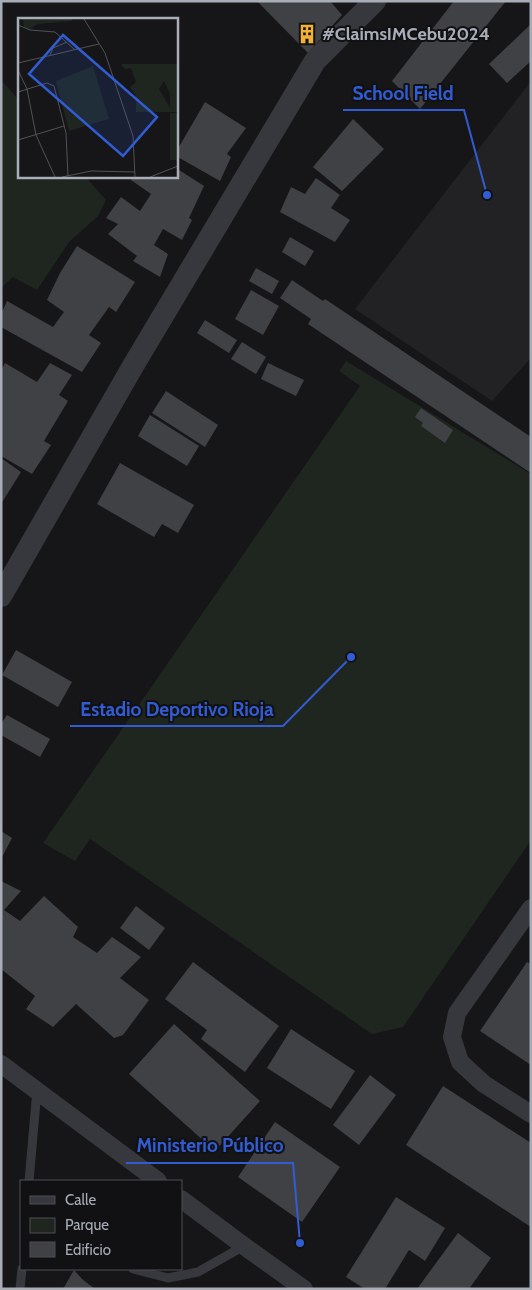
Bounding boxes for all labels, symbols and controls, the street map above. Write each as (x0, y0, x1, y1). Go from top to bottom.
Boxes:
inset map (18, 18, 178, 178)
building icon: #ClaimsIMCebu2024 (296, 23, 318, 45)
place label: #ClaimsIMCebu2024 (322, 23, 490, 45)
callout: School Field (343, 76, 464, 110)
text: School Field (352, 82, 454, 105)
callout: Estadio Deportivo Rioja (70, 692, 283, 726)
text: Estadio Deportivo Rioja (80, 698, 274, 721)
callout: Ministerio Público (126, 1129, 293, 1163)
text: Ministerio Público (136, 1134, 284, 1157)
legend (20, 1180, 182, 1270)
text: Calle (65, 1191, 96, 1209)
text: Parque (65, 1216, 109, 1234)
text: Edificio (65, 1241, 111, 1259)

